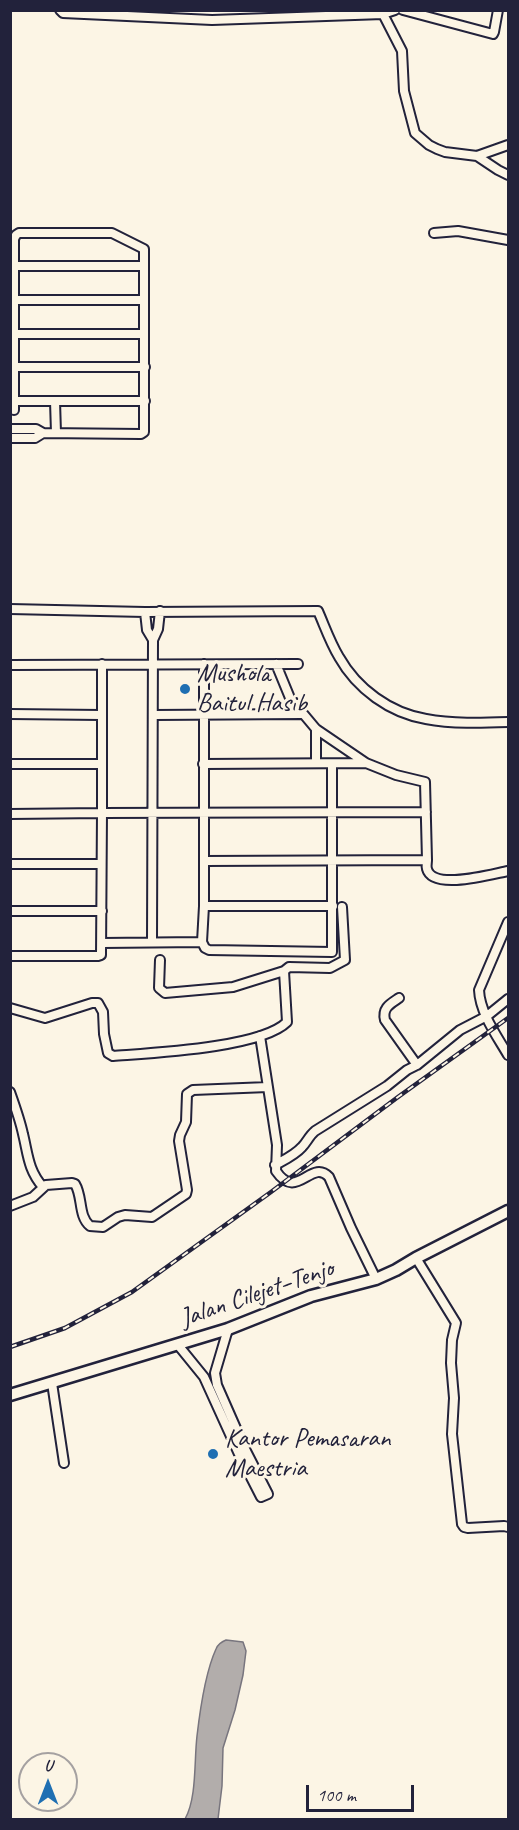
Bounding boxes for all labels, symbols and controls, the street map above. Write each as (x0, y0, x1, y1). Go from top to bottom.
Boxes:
place label: Mushola Baitul Hasib (197, 658, 307, 720)
marker: Mushola Baitul Hasib (178, 682, 192, 696)
street label: Jalan Cilejet–Tenjo (176, 1253, 338, 1335)
place label: Kantor Pemasaran Maestria (225, 1423, 390, 1484)
marker: Kantor Pemasaran Maestria (206, 1447, 220, 1461)
north arrow (18, 1752, 78, 1812)
text: U (44, 1756, 52, 1776)
scale bar (309, 1773, 417, 1811)
text: 100 m (317, 1784, 356, 1806)

